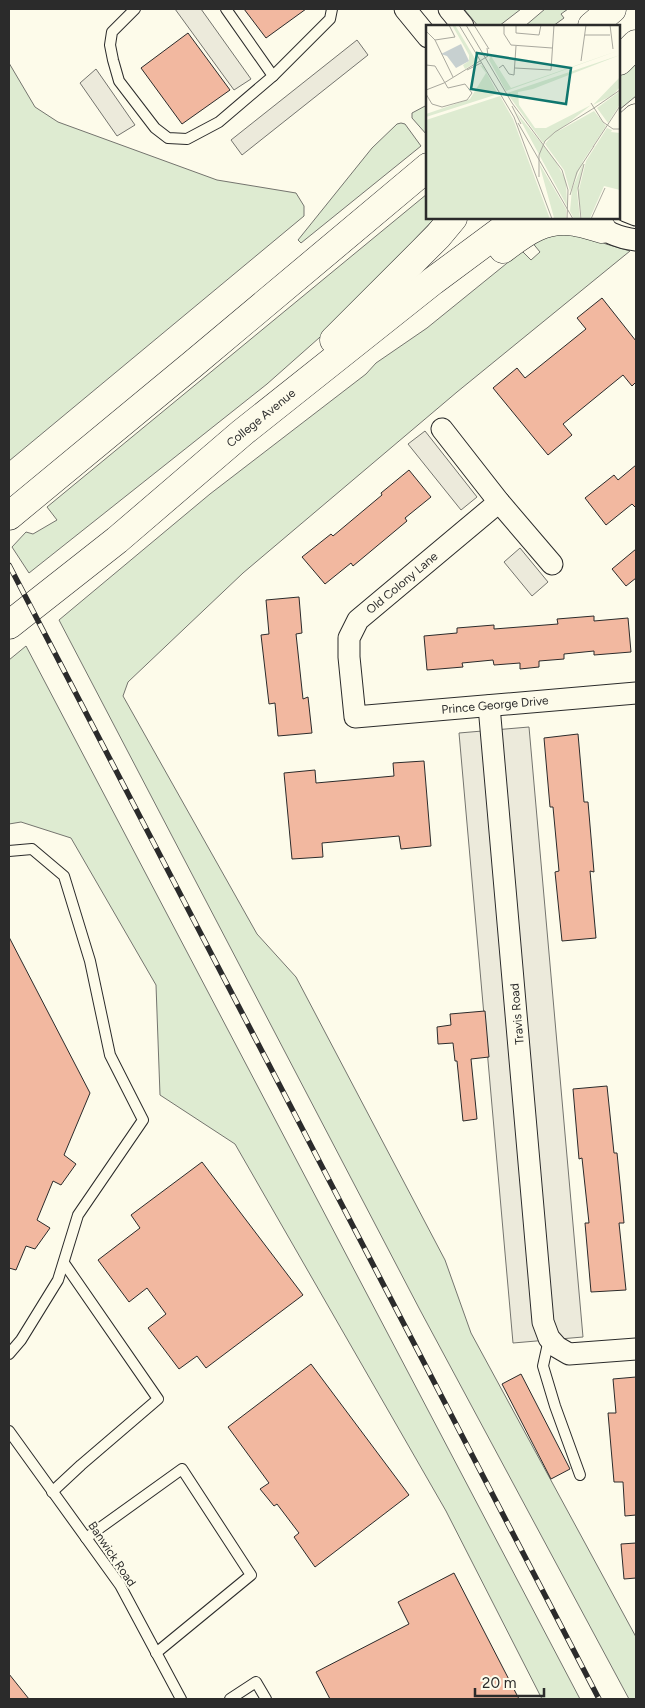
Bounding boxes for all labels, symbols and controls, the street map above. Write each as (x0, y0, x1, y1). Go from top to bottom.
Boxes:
inset map (426, 25, 620, 219)
street label: College Avenue (224, 386, 299, 450)
street label: Old Colony Lane (364, 549, 441, 617)
street label: Prince George Drive (441, 693, 550, 717)
street label: Travis Road (507, 983, 527, 1045)
street label: Banwick Road (85, 1519, 139, 1589)
scale bar (475, 1666, 544, 1698)
text: 20 m (482, 1674, 516, 1692)

